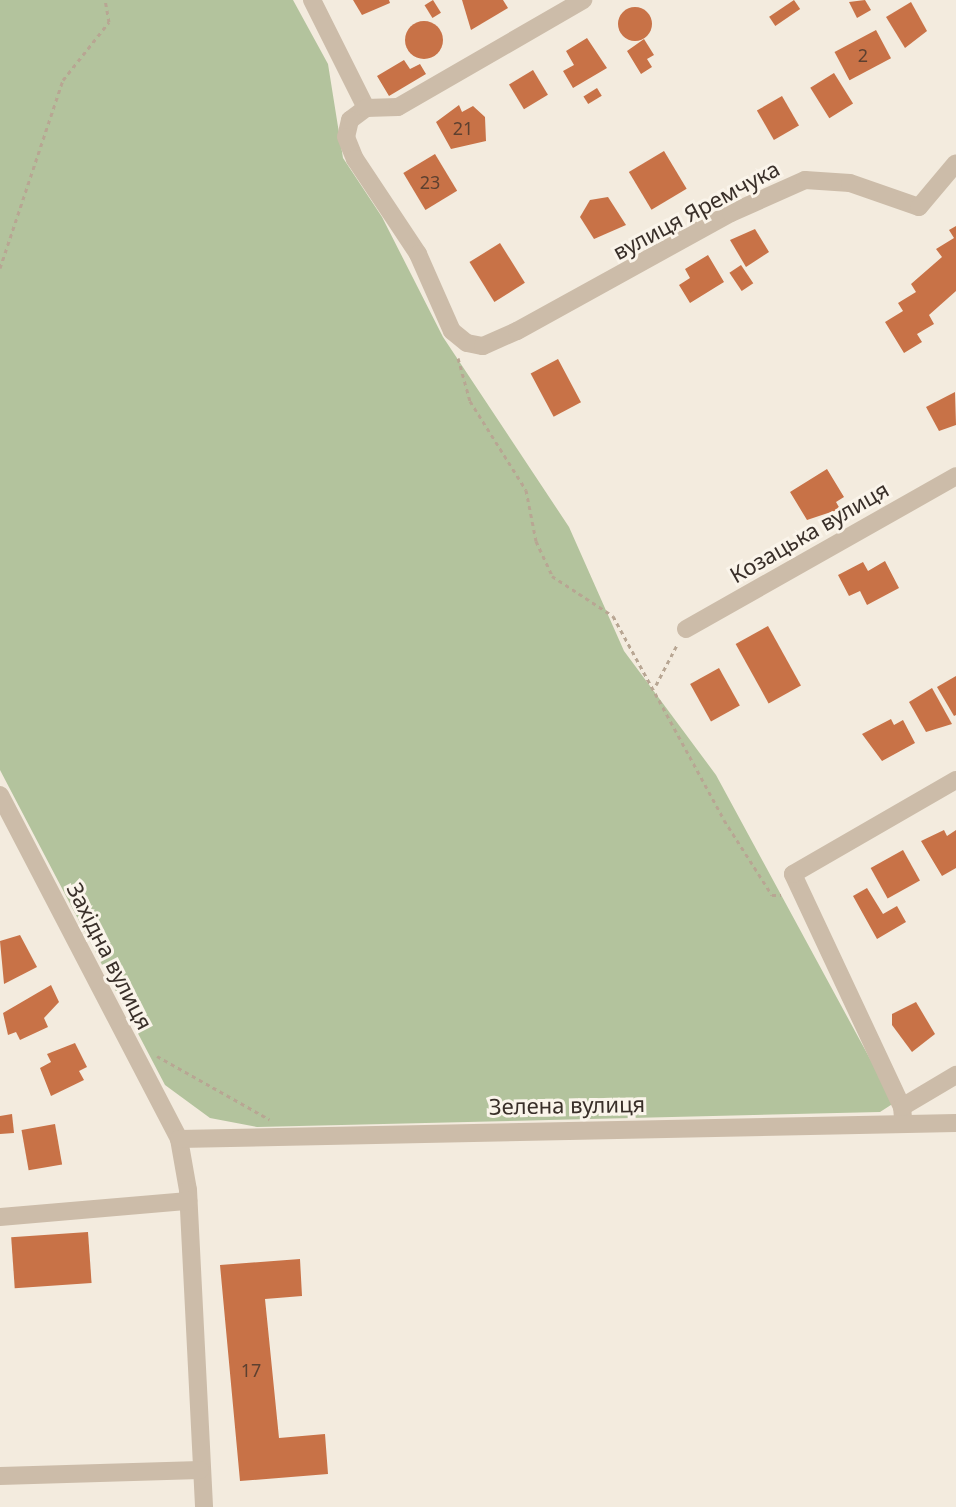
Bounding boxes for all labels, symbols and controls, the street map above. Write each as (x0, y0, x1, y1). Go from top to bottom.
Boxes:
house number: 2 (858, 44, 868, 66)
house number: 21 (453, 117, 473, 139)
street label: вулиця Яремчука (608, 155, 784, 265)
house number: 23 (420, 171, 440, 193)
street label: Козацька вулиця (725, 476, 893, 588)
street label: Західна вулиця (62, 878, 158, 1034)
street label: Зелена вулиця (489, 1090, 645, 1120)
house number: 17 (241, 1359, 261, 1381)

